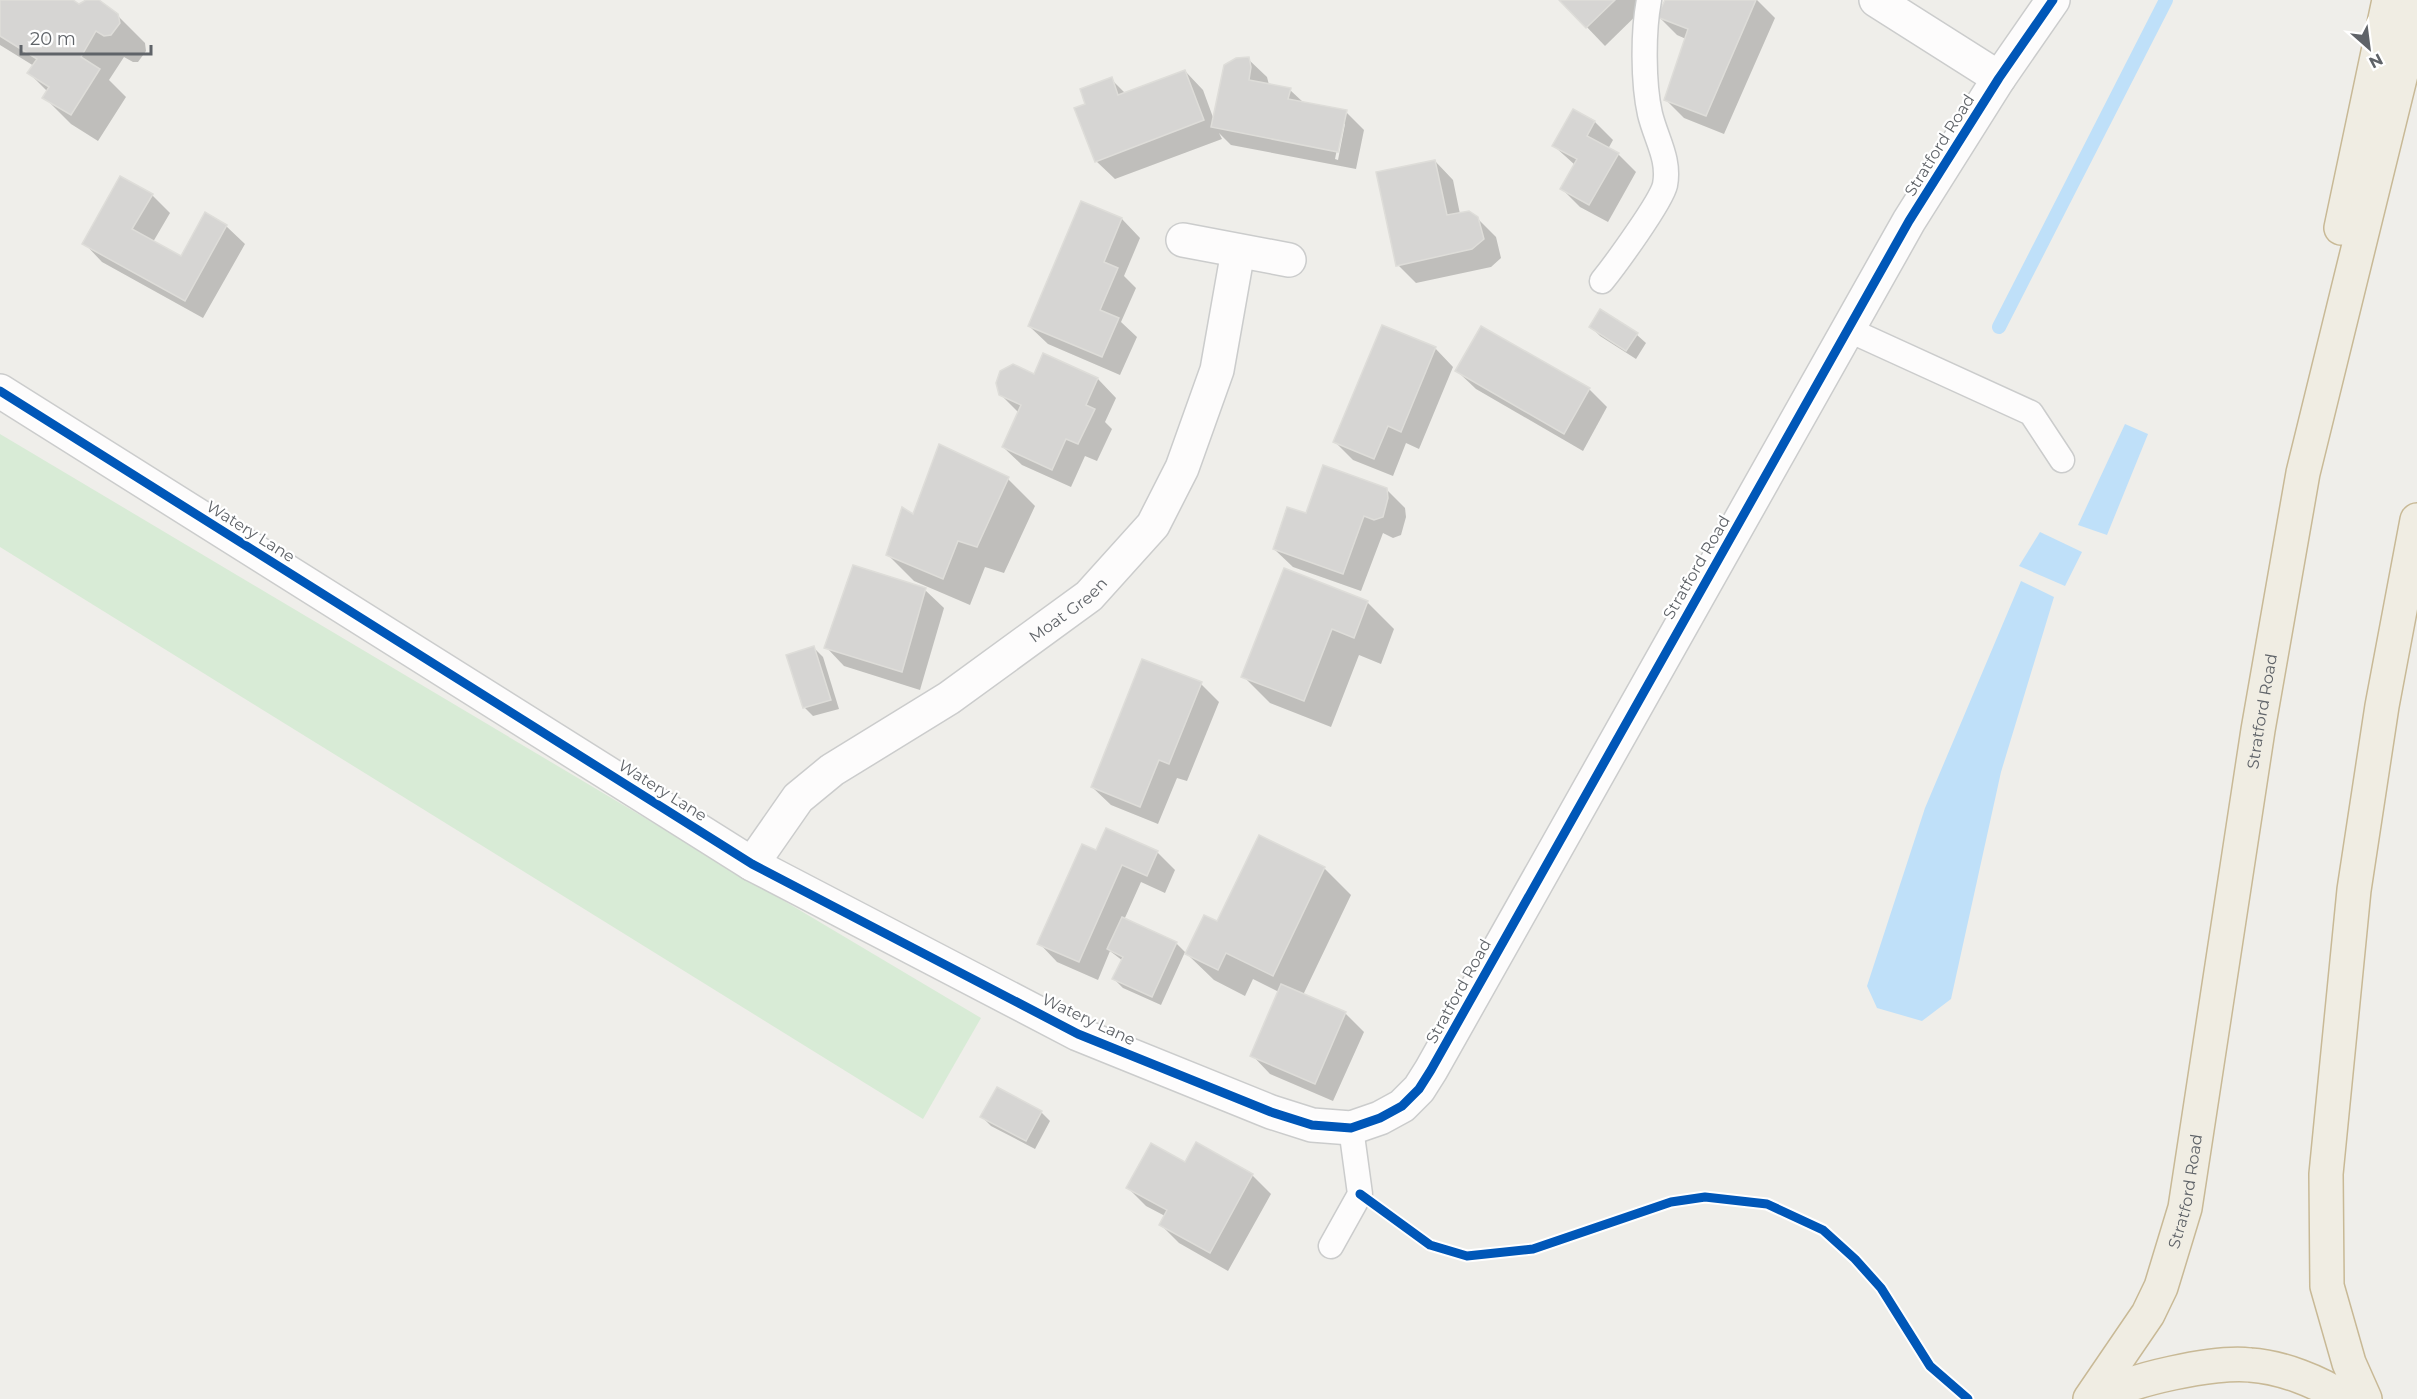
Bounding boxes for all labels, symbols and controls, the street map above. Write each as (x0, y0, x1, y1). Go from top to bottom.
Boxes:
scale bar (21, 18, 152, 56)
north arrow (2339, 18, 2399, 78)
text: 20 m (30, 28, 76, 50)
text: N (2366, 49, 2386, 72)
street label: Stratford Road (1901, 91, 1978, 200)
street label: Watery Lane (203, 497, 298, 566)
street label: Stratford Road (1659, 512, 1734, 622)
street label: Moat Green (1025, 574, 1111, 647)
street label: Stratford Road (2243, 652, 2281, 770)
street label: Watery Lane (615, 756, 710, 825)
street label: Stratford Road (1422, 936, 1495, 1047)
street label: Watery Lane (1039, 990, 1138, 1049)
street label: Stratford Road (2164, 1133, 2206, 1251)

